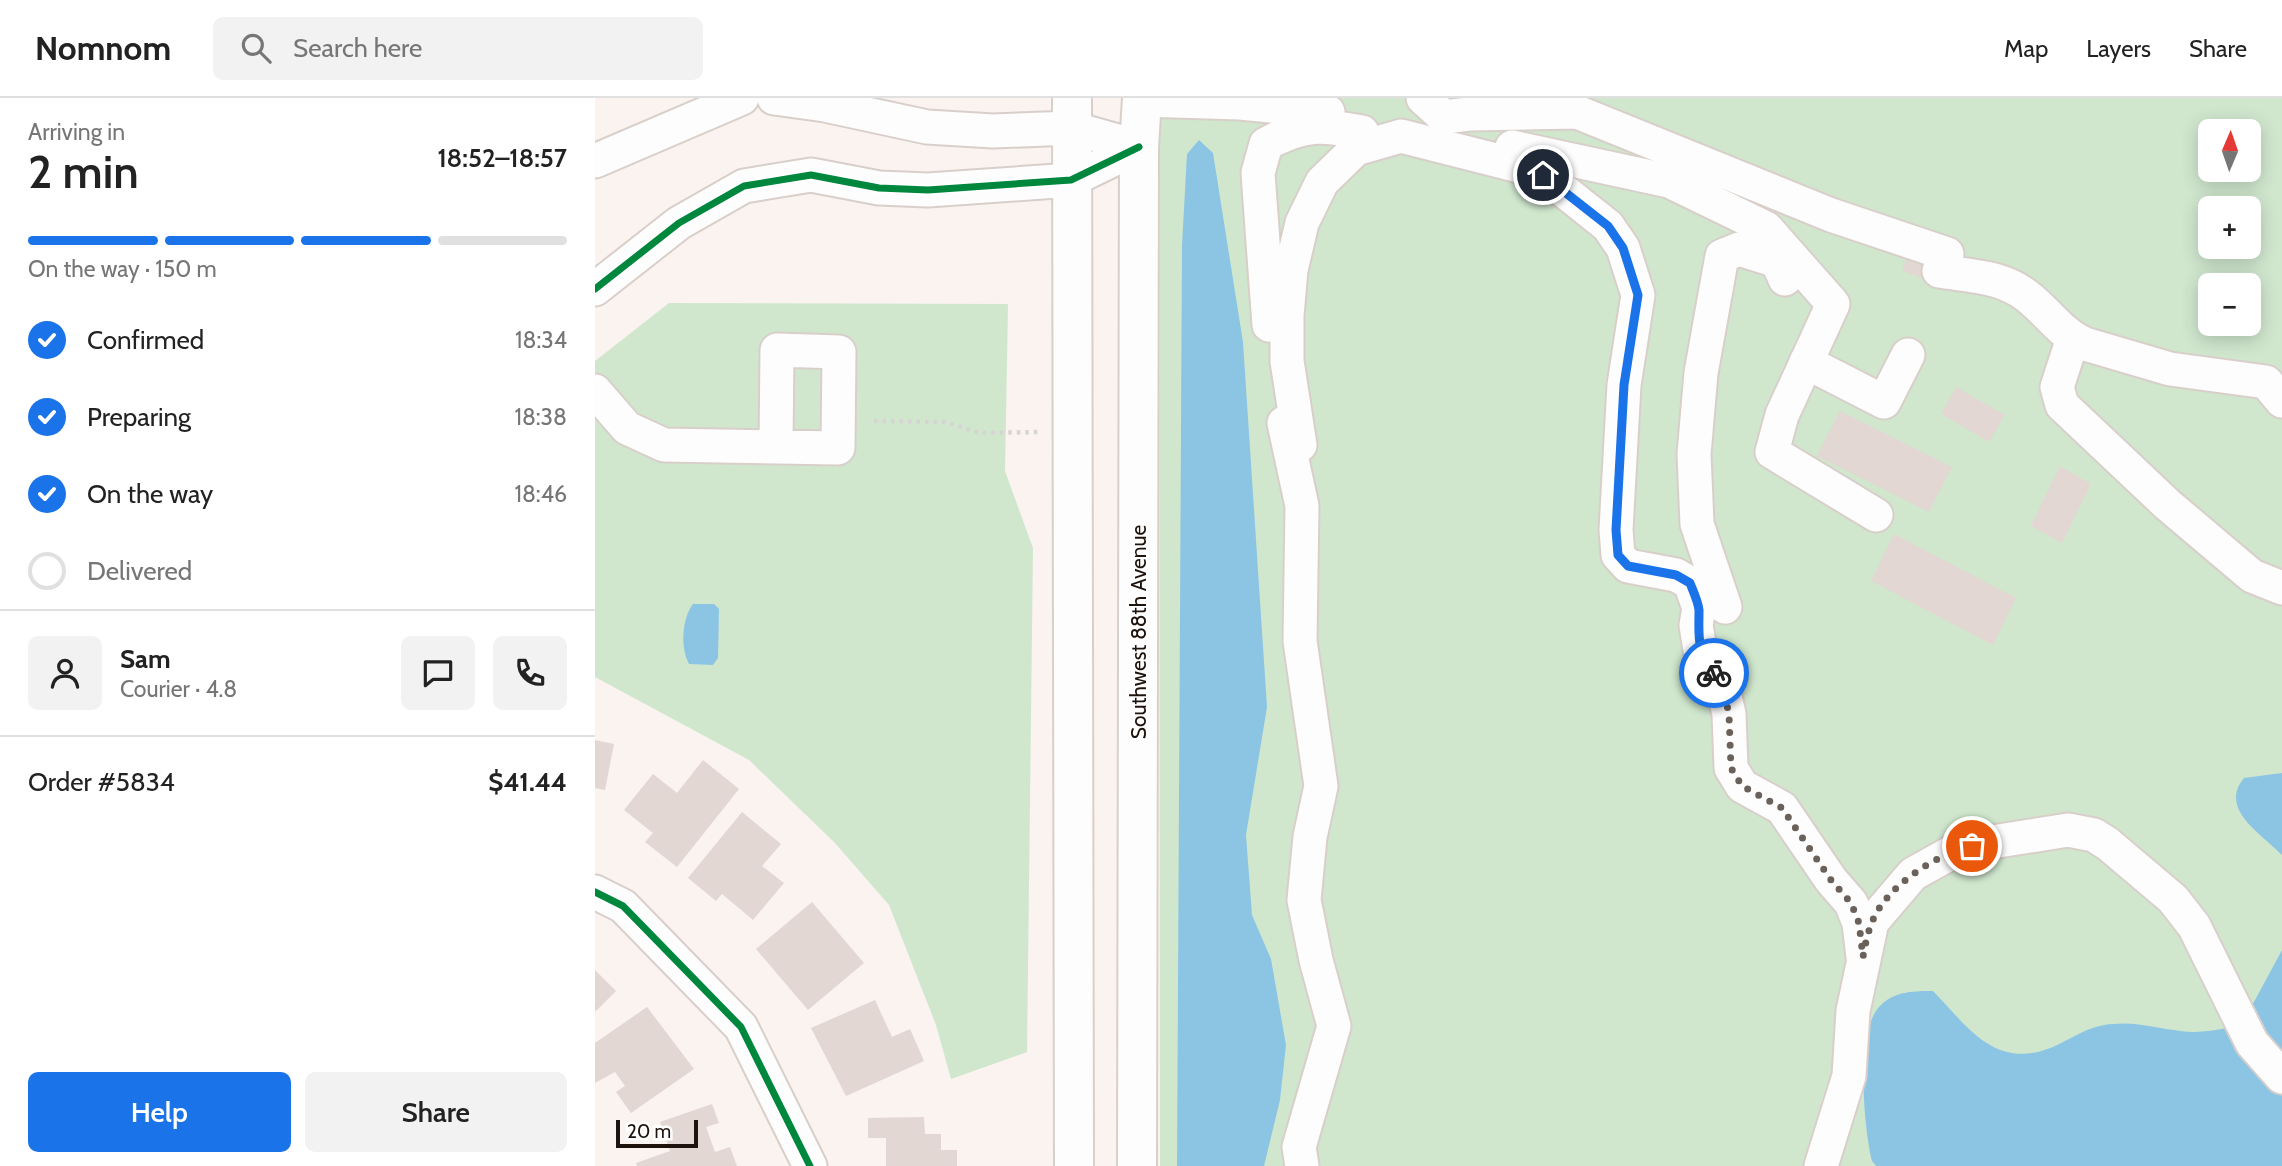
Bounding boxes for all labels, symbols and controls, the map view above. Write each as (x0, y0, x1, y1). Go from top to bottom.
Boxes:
search box (213, 17, 703, 80)
text: Nomnom (35, 28, 171, 68)
icon: search (237, 29, 275, 67)
text: Search here (293, 32, 422, 64)
text: Map (2004, 34, 2048, 63)
text: Layers (2086, 34, 2151, 63)
text: Share (2189, 34, 2247, 63)
text: Arriving in (28, 118, 125, 146)
north arrow (2198, 119, 2261, 182)
map controls (2198, 119, 2261, 336)
text: 18:52–18:57 (437, 142, 567, 174)
text: 2 min (28, 144, 139, 200)
pin (1513, 145, 1573, 205)
icon: home (1524, 156, 1562, 194)
button: + (2198, 196, 2261, 259)
text: On the way · 150 m (28, 255, 217, 283)
button: − (2198, 273, 2261, 336)
icon: check (28, 321, 66, 359)
text: Confirmed (87, 324, 204, 356)
text: 18:34 (515, 326, 567, 354)
icon: check (28, 398, 66, 436)
text: Preparing (87, 401, 191, 433)
text: 18:38 (514, 403, 567, 431)
icon: check (28, 475, 66, 513)
text: On the way (87, 478, 213, 510)
text: 18:46 (514, 480, 567, 508)
street label: Southwest 88th Avenue (1126, 524, 1151, 739)
text: Delivered (87, 555, 192, 587)
button: person (28, 636, 102, 710)
button: chat (401, 636, 475, 710)
button: phone (493, 636, 567, 710)
courier (1679, 638, 1749, 708)
text: Sam (120, 643, 171, 675)
icon: bike (1695, 654, 1733, 692)
text: Courier · 4.8 (120, 675, 237, 703)
text: Order #5834 (28, 766, 175, 798)
text: $41.44 (488, 766, 567, 798)
pin (1942, 816, 2002, 876)
icon: bag (1953, 827, 1991, 865)
button: Help (28, 1072, 291, 1152)
button: Share (305, 1072, 567, 1152)
scale bar (616, 1117, 698, 1149)
text: 20 m (627, 1120, 671, 1143)

